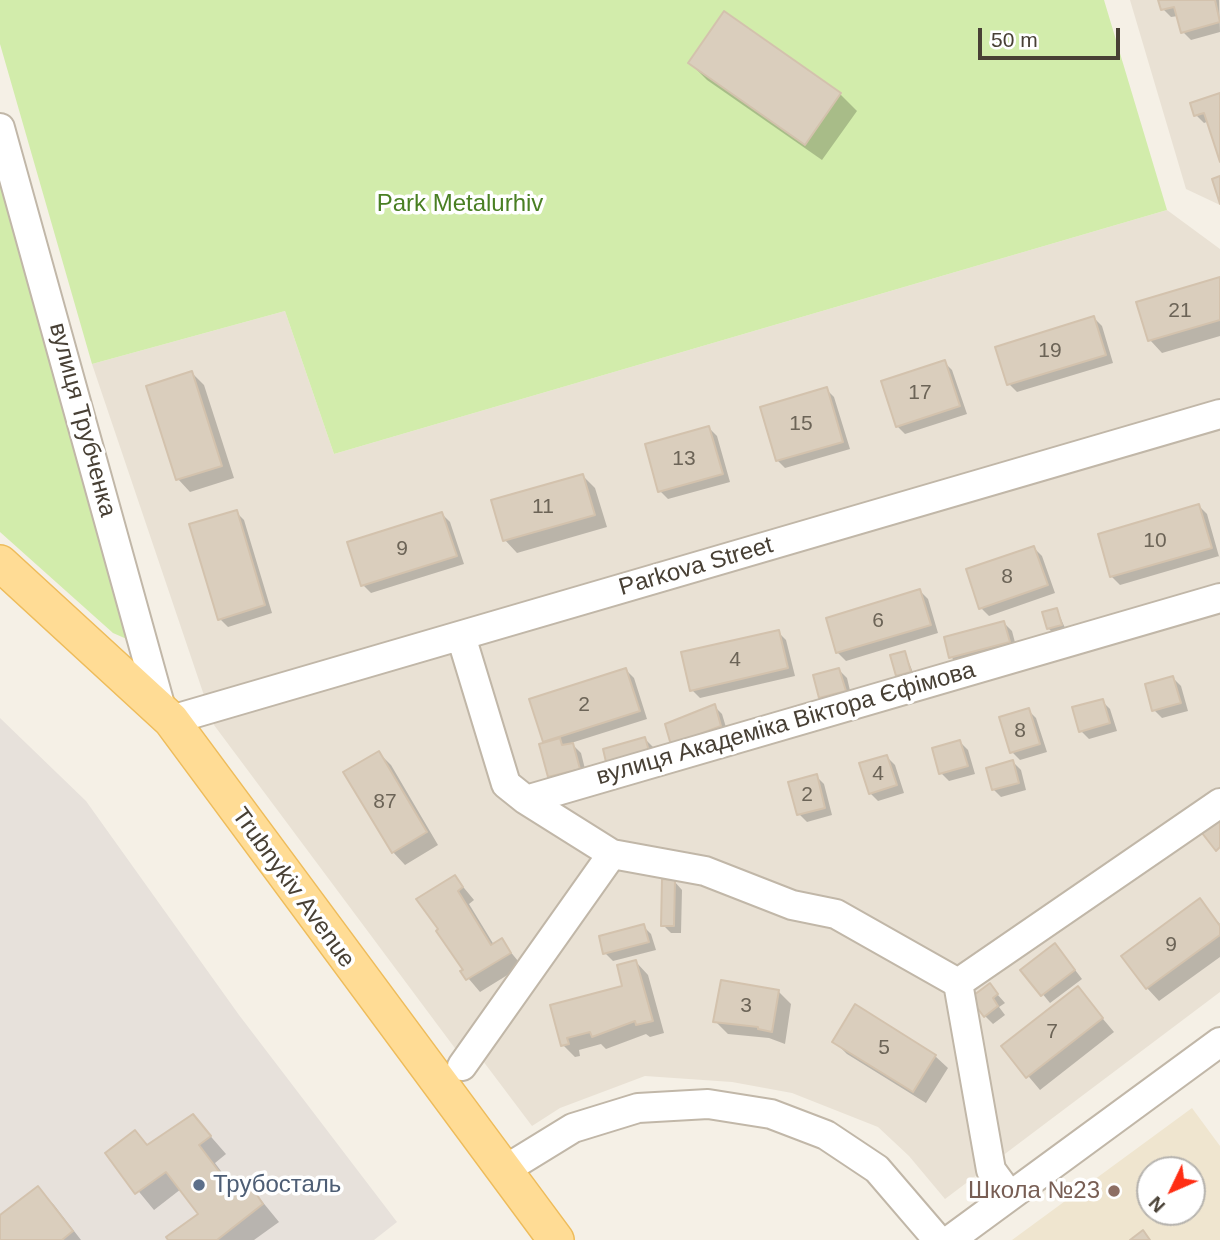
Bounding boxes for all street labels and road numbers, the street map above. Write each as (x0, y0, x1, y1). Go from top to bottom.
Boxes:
street label: вулиця Трубченка (42, 320, 122, 520)
street label: Parkova Street (616, 531, 776, 603)
street label: вулиця Академіка Віктора Єфімова (593, 656, 979, 792)
street label: Trubnykiv Avenue (225, 802, 361, 974)

